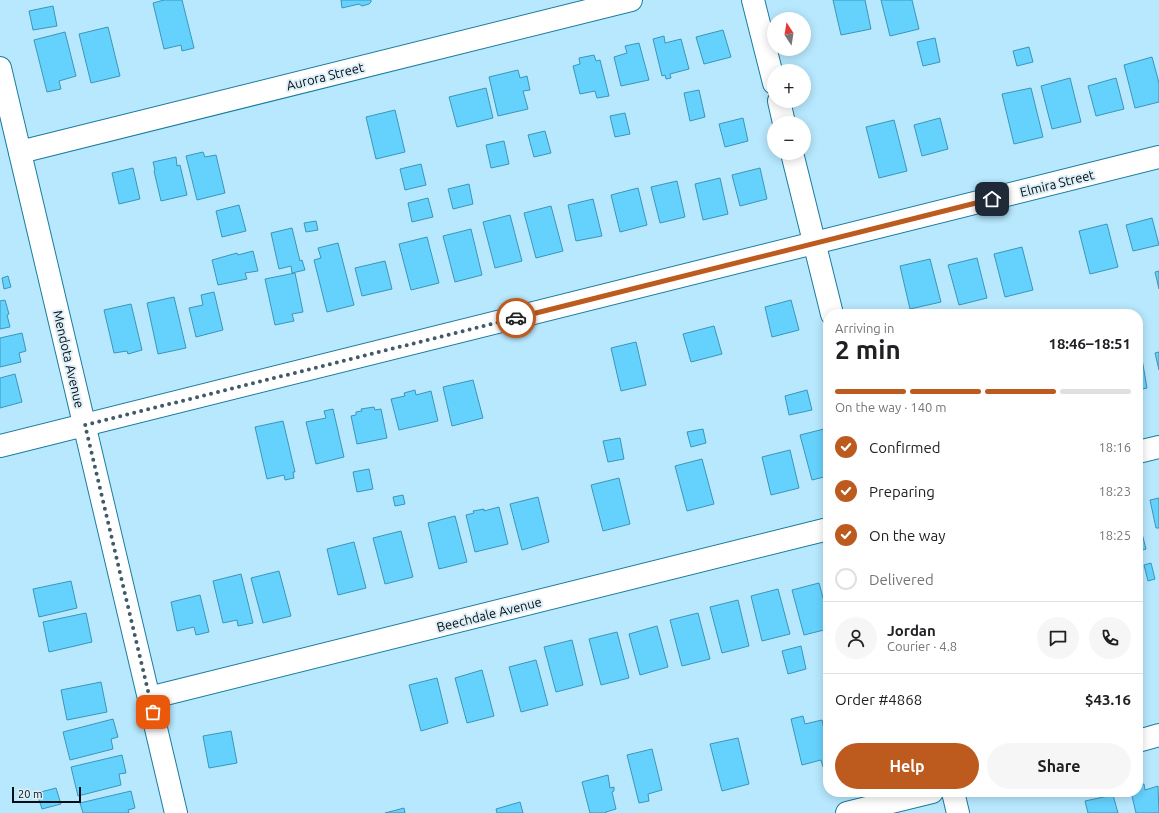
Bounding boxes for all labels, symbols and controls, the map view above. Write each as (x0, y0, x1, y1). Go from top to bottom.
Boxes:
north arrow (767, 12, 811, 56)
map controls (767, 12, 811, 160)
street label: Aurora Street (285, 60, 365, 92)
button: + (767, 64, 811, 108)
button: − (767, 116, 811, 160)
street label: Elmira Street (1018, 167, 1096, 199)
pin (975, 182, 1009, 216)
icon: home (981, 188, 1003, 210)
courier (496, 298, 536, 338)
icon: car (505, 307, 527, 329)
street label: Mendota Avenue (51, 309, 87, 409)
text: Arriving in (835, 321, 894, 335)
text: 2 min (835, 335, 901, 364)
text: 18:46–18:51 (1048, 335, 1131, 352)
text: On the way · 140 m (835, 400, 947, 414)
icon: check (835, 436, 857, 458)
text: Confirmed (869, 439, 941, 456)
text: 18:16 (1098, 440, 1131, 454)
icon: check (835, 480, 857, 502)
text: Preparing (869, 483, 935, 500)
text: 18:23 (1098, 484, 1131, 498)
icon: check (835, 524, 857, 546)
text: On the way (869, 527, 945, 544)
text: 18:25 (1098, 528, 1131, 542)
text: Delivered (869, 571, 934, 588)
street label: Beechdale Avenue (435, 594, 543, 634)
button: person (835, 617, 877, 659)
button: chat (1037, 617, 1079, 659)
button: phone (1089, 617, 1131, 659)
text: Jordan (887, 622, 936, 639)
text: Courier · 4.8 (887, 639, 957, 653)
text: Order #4868 (835, 691, 922, 708)
text: $43.16 (1085, 691, 1131, 708)
pin (136, 695, 170, 729)
icon: bag (142, 701, 164, 723)
button: Help (835, 743, 979, 789)
button: Share (987, 743, 1131, 789)
scale bar (12, 785, 81, 804)
text: 20 m (18, 788, 42, 800)

